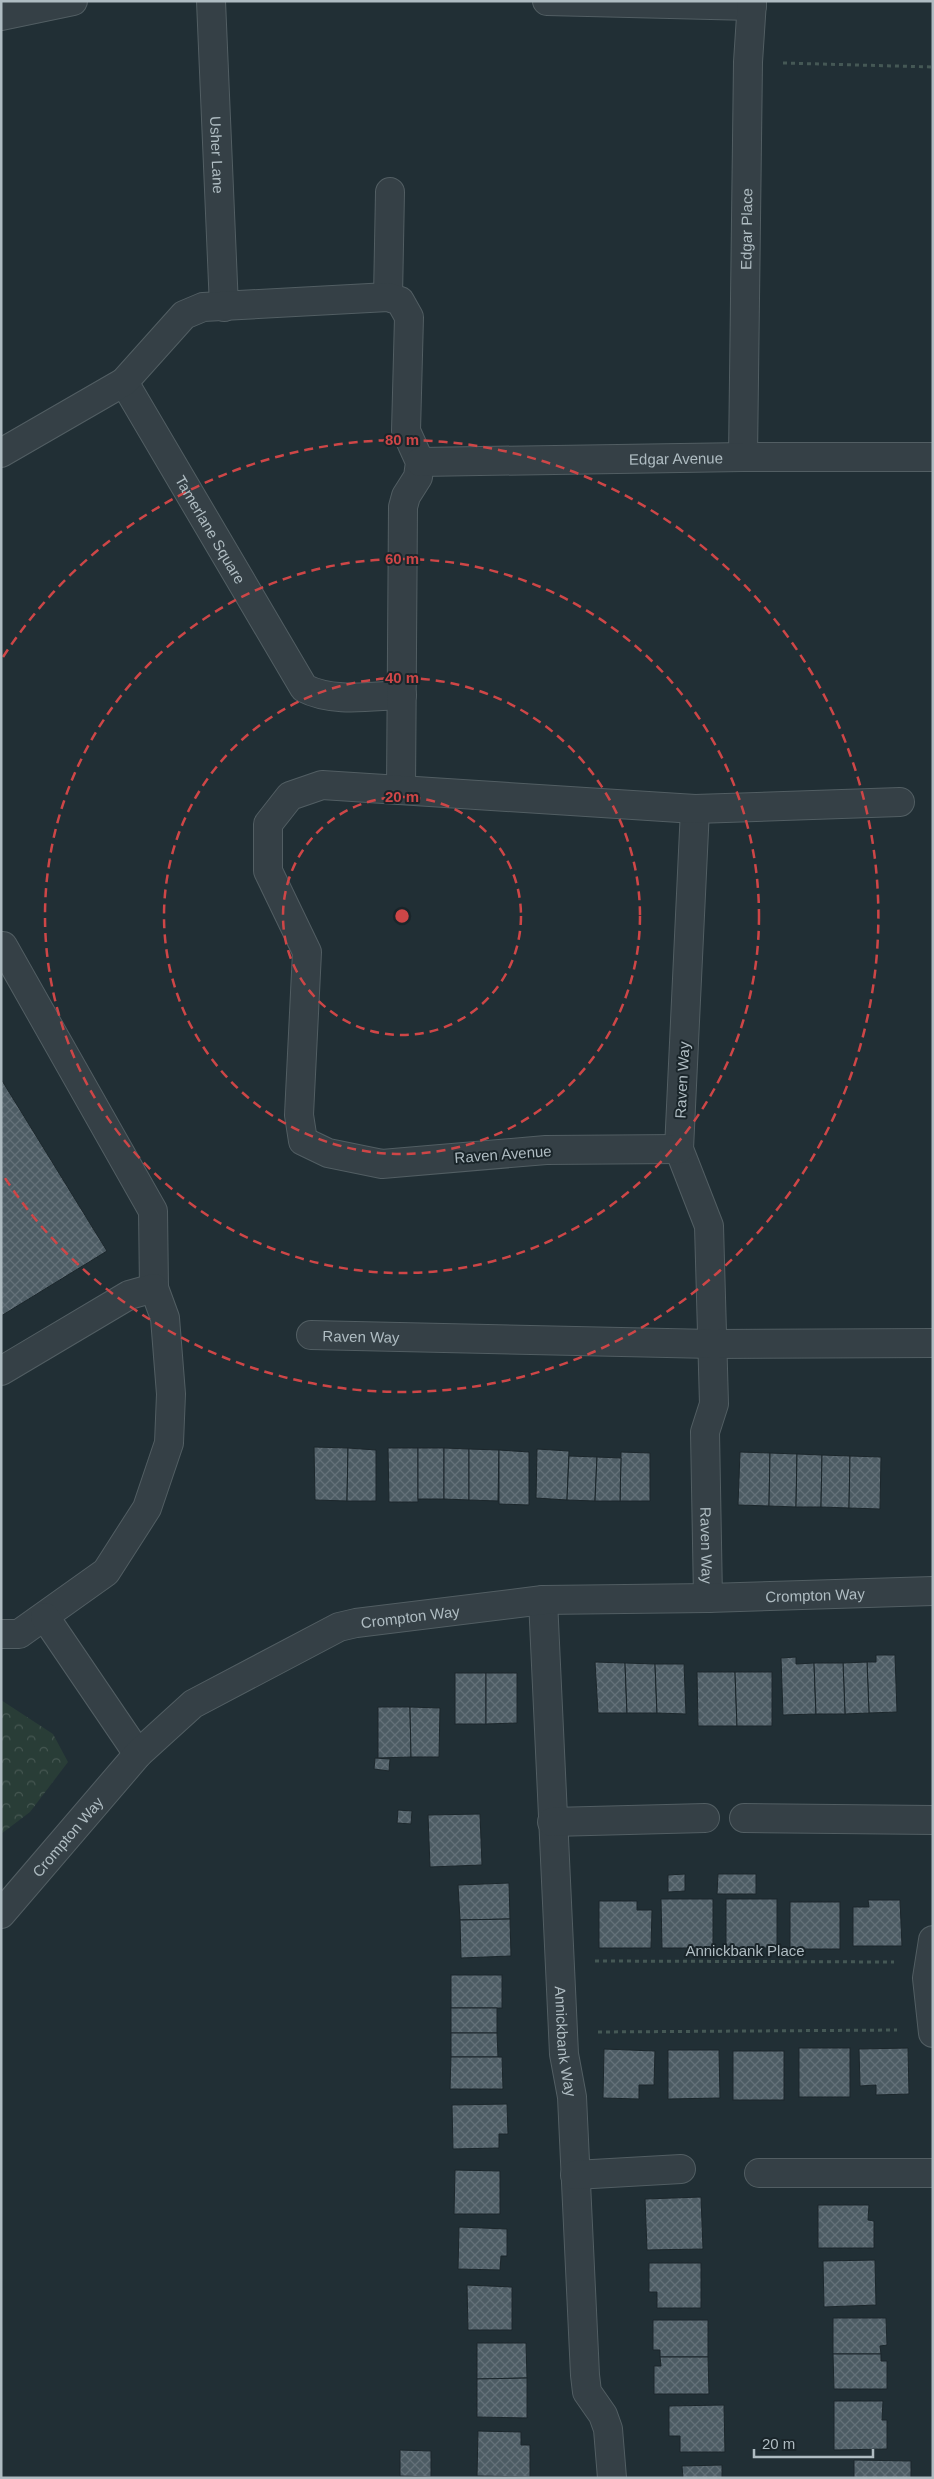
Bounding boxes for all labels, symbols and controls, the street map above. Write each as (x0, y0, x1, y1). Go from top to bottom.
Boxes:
street label: Usher Lane (207, 116, 228, 194)
street label: Edgar Place (737, 188, 755, 270)
text: 80 m (385, 431, 419, 448)
street label: Edgar Avenue (629, 449, 723, 467)
street label: Tamerlane Square (172, 472, 249, 587)
text: 60 m (385, 550, 419, 567)
text: 40 m (385, 669, 419, 686)
text: 20 m (385, 788, 419, 805)
centre of rings (393, 907, 411, 925)
street label: Raven Way (671, 1041, 693, 1119)
street label: Raven Avenue (454, 1142, 552, 1166)
street label: Raven Way (322, 1327, 400, 1345)
street label: Raven Way (698, 1507, 716, 1585)
street label: Crompton Way (765, 1585, 866, 1605)
street label: Crompton Way (360, 1602, 461, 1631)
street label: Crompton Way (29, 1793, 106, 1880)
street label: Annickbank Place (685, 1942, 805, 1959)
street label: Annickbank Way (552, 1986, 580, 2098)
scale bar (754, 2426, 873, 2458)
text: 20 m (762, 2435, 795, 2452)

